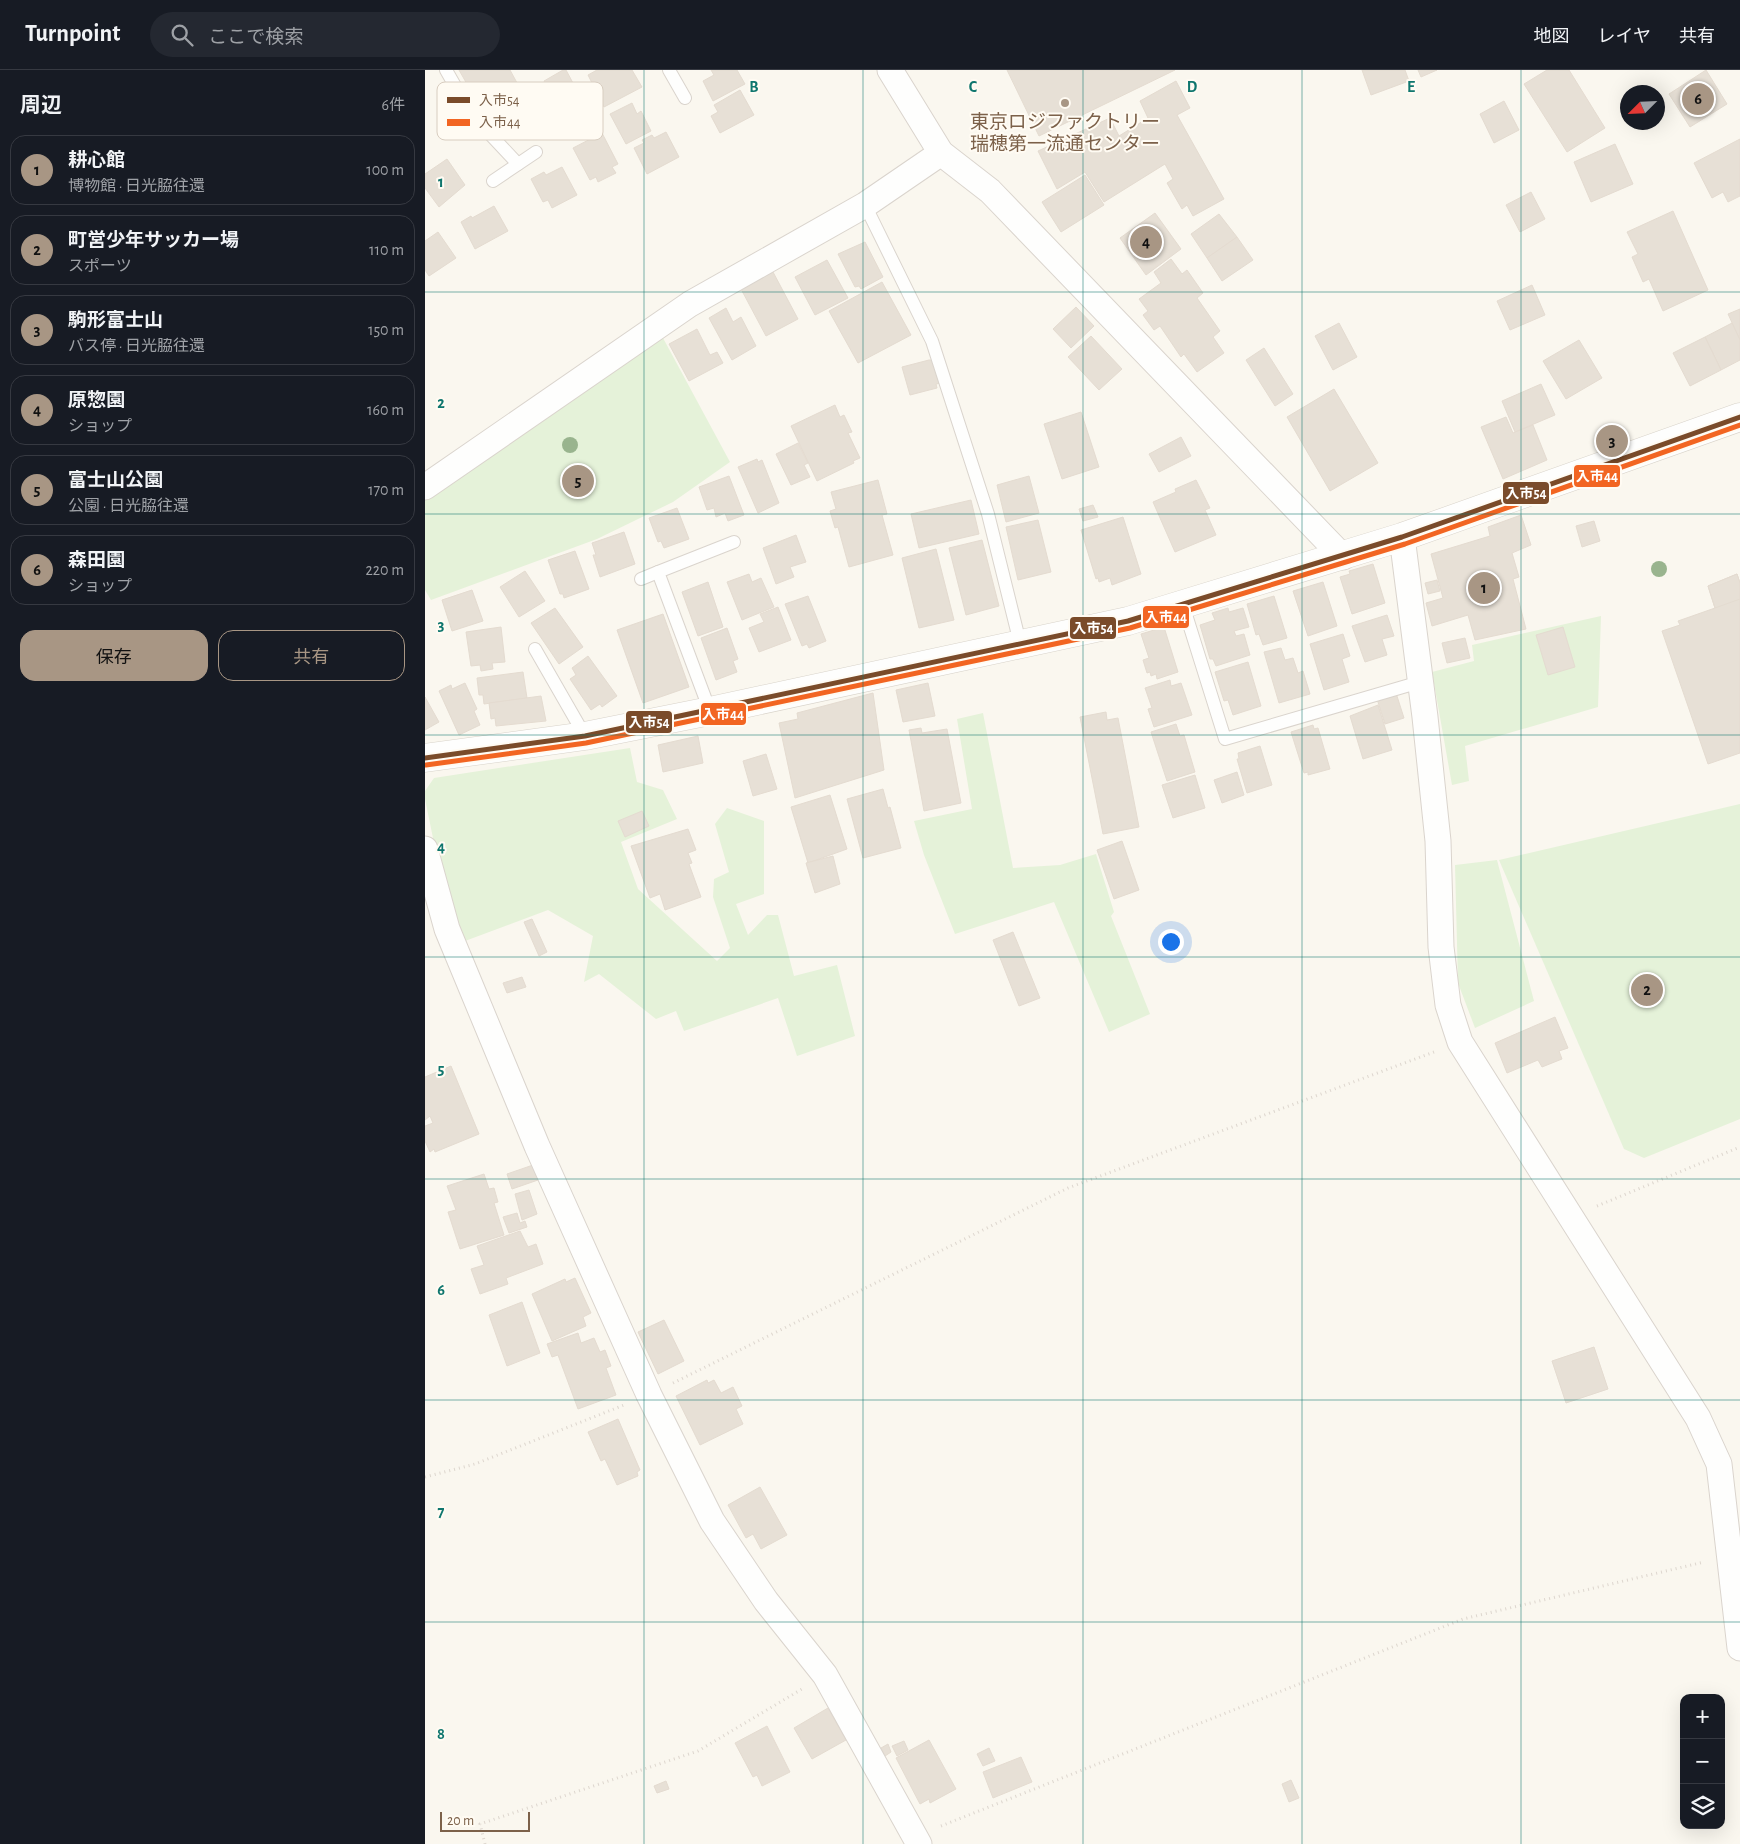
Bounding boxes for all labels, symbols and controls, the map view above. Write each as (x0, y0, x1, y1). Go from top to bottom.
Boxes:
search box (150, 12, 500, 57)
icon: search (168, 21, 196, 49)
text: Turnpoint (25, 22, 120, 46)
text: ここで検索 (208, 28, 303, 47)
text: 地図 (1534, 28, 1570, 46)
text: レイヤ (1598, 28, 1651, 46)
text: 共有 (1679, 28, 1715, 46)
text: B (749, 79, 759, 95)
text: C (969, 79, 978, 95)
text: D (1187, 79, 1198, 95)
text: E (1407, 79, 1415, 95)
pin: 6 (1682, 80, 1714, 118)
legend (437, 82, 603, 140)
north arrow (1620, 85, 1665, 130)
text: 入市54 (479, 93, 520, 108)
text: 周辺 (20, 95, 62, 116)
text: 6件 (381, 97, 405, 113)
marker: 東京ロジファクトリー 瑞穂第一流通センター (1059, 97, 1071, 109)
place label: 東京ロジファクトリー 瑞穂第一流通センター (970, 112, 1160, 154)
text: 入市44 (479, 115, 521, 130)
text: 耕心館 (68, 151, 125, 170)
text: 1 (34, 162, 40, 178)
text: 100 m (366, 162, 404, 178)
text: 1 (438, 174, 444, 190)
text: 博物館 · 日光脇往還 (68, 178, 205, 194)
pin: 4 (1130, 223, 1162, 261)
text: 町営少年サッカー場 (68, 231, 239, 250)
text: 2 (33, 242, 41, 258)
text: 110 m (369, 242, 404, 258)
text: スポーツ (68, 258, 132, 274)
text: 駒形富士山 (68, 311, 163, 330)
text: 3 (34, 322, 40, 338)
text: 150 m (368, 322, 404, 338)
text: バス停 · 日光脇往還 (68, 338, 205, 354)
text: 原惣園 (68, 391, 125, 410)
text: 2 (437, 395, 445, 411)
text: 4 (33, 402, 41, 418)
text: 160 m (367, 402, 404, 418)
text: ショップ (68, 418, 132, 434)
pin: 3 (1596, 422, 1628, 460)
pin: 5 (562, 462, 594, 500)
line badge: 入市44 (1573, 464, 1621, 488)
text: 入市44 (1576, 469, 1618, 484)
text: 富士山公園 (68, 471, 163, 490)
line badge: 入市54 (1502, 481, 1550, 505)
text: 5 (34, 482, 40, 498)
text: 170 m (368, 482, 404, 498)
text: 入市54 (1505, 486, 1547, 501)
text: 公園 · 日光脇往還 (68, 498, 189, 514)
text: 森田園 (68, 551, 125, 570)
text: 6 (33, 562, 41, 578)
text: 220 m (366, 562, 404, 578)
pin: 1 (1468, 569, 1500, 607)
text: ショップ (68, 578, 132, 594)
line badge: 入市44 (1142, 605, 1190, 629)
text: 入市44 (1145, 610, 1187, 625)
line badge: 入市54 (1069, 616, 1117, 640)
text: 3 (438, 617, 445, 633)
text: 入市54 (1072, 621, 1114, 636)
button: 保存 (20, 630, 208, 681)
button: 共有 (218, 630, 405, 681)
line badge: 入市44 (700, 702, 747, 726)
text: 入市44 (702, 707, 744, 722)
line badge: 入市54 (625, 710, 673, 734)
text: 入市54 (628, 715, 670, 730)
text: 4 (437, 839, 445, 855)
your location (1158, 929, 1184, 955)
pin: 2 (1631, 971, 1663, 1009)
text: 5 (438, 1061, 445, 1077)
text: 6 (437, 1282, 445, 1298)
text: 7 (438, 1504, 445, 1520)
map controls (1680, 1694, 1725, 1829)
button: + (1680, 1694, 1725, 1739)
text: 8 (437, 1726, 445, 1742)
button: − (1680, 1739, 1725, 1784)
button: layers (1680, 1784, 1725, 1829)
scale bar (440, 1809, 530, 1832)
text: 20 m (447, 1814, 474, 1828)

